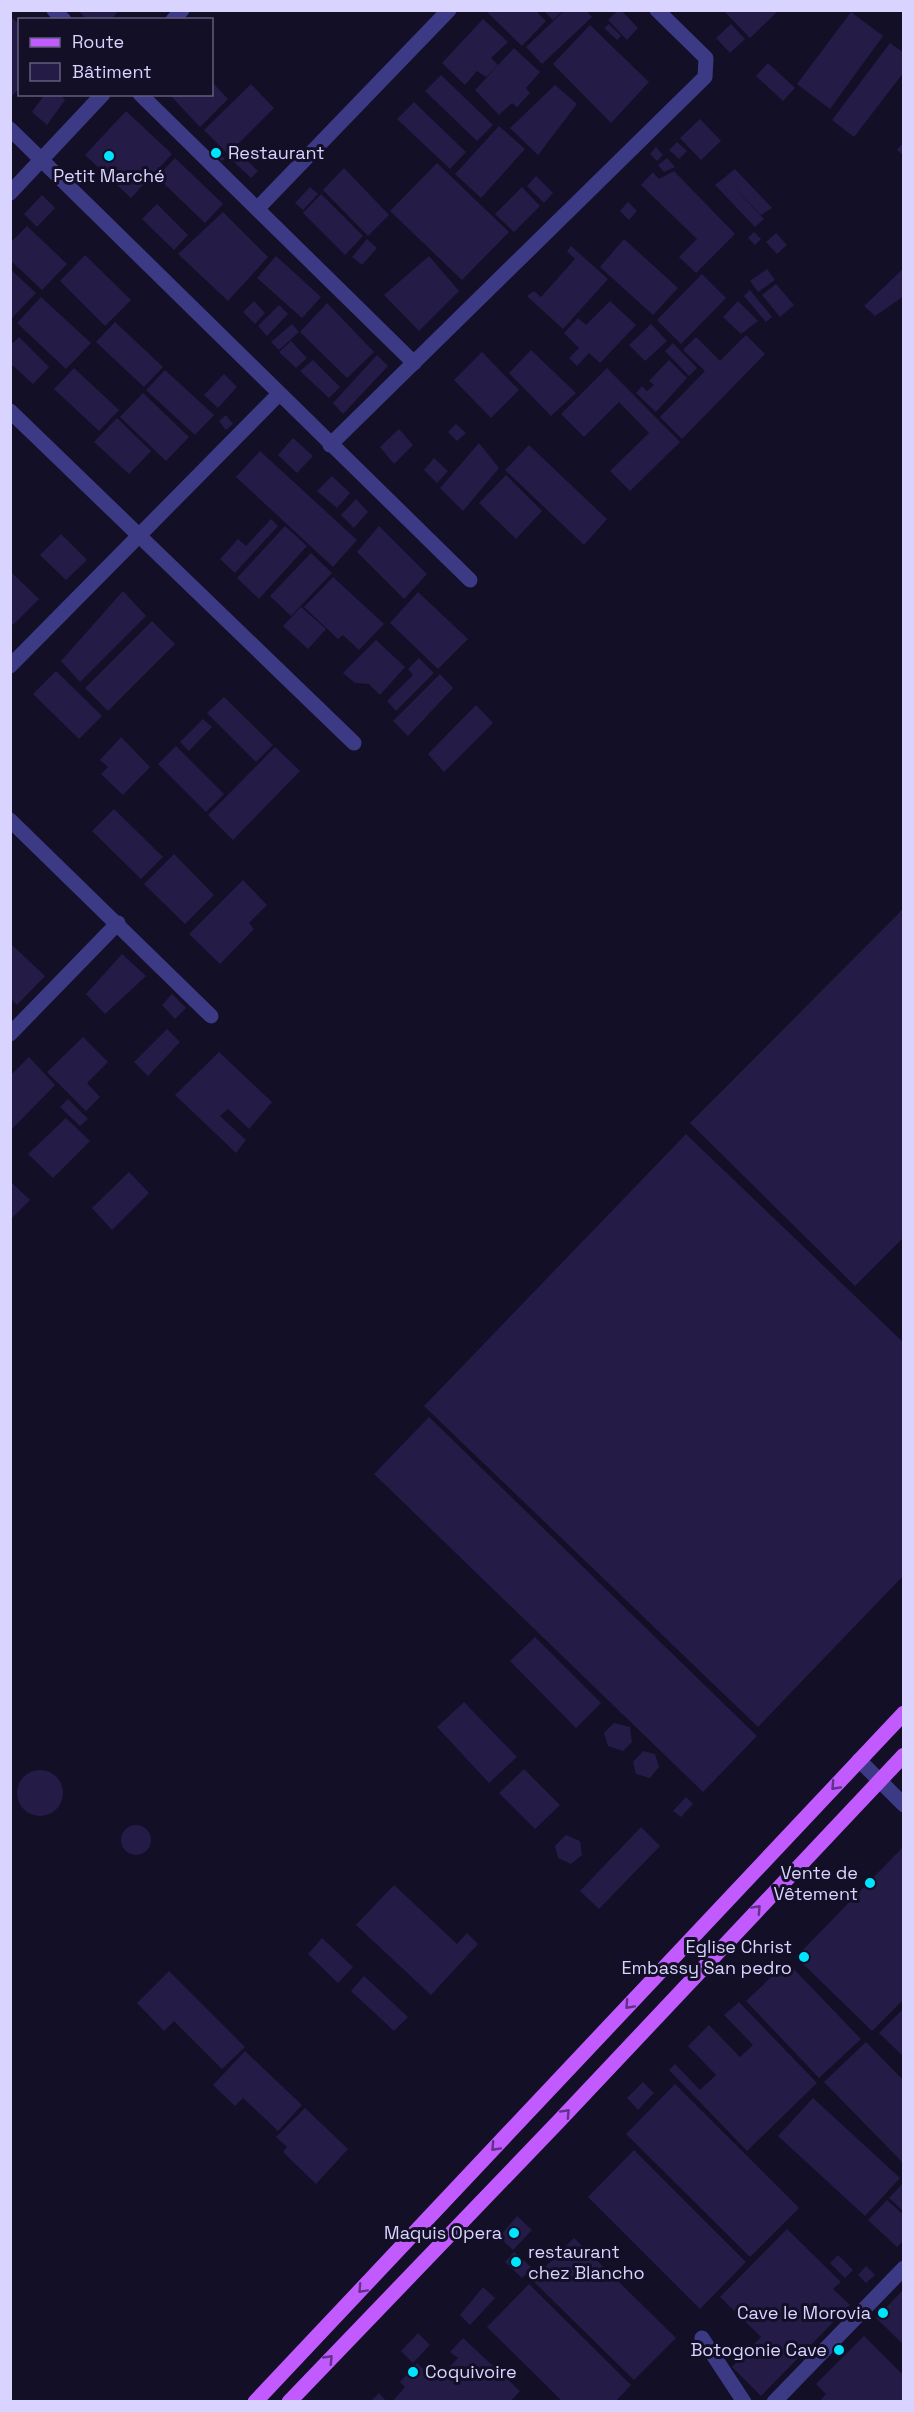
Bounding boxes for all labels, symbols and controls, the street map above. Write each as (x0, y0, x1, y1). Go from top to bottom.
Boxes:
legend (18, 18, 213, 96)
text: Route (72, 30, 124, 53)
text: Bâtiment (72, 60, 152, 83)
place label: Restaurant (228, 141, 325, 164)
marker: Restaurant (209, 146, 223, 160)
marker: Petit Marché (102, 149, 116, 163)
place label: Petit Marché (53, 164, 165, 187)
one-way arrow (831, 1780, 842, 1790)
place label: Vente de Vêtement (773, 1861, 858, 1905)
marker: Vente de Vêtement (863, 1876, 877, 1890)
one-way arrow (750, 1906, 761, 1917)
place label: Eglise Christ Embassy San pedro (621, 1935, 792, 1979)
marker: Eglise Christ Embassy San pedro (797, 1950, 811, 1964)
one-way arrow (625, 1998, 636, 2008)
one-way arrow (559, 2109, 570, 2120)
one-way arrow (491, 2140, 502, 2150)
place label: Maquis Opera (384, 2221, 502, 2244)
marker: Maquis Opera (507, 2226, 521, 2240)
place label: restaurant chez Blancho (528, 2240, 645, 2284)
marker: restaurant chez Blancho (509, 2255, 523, 2269)
one-way arrow (358, 2281, 369, 2292)
place label: Cave le Morovia (737, 2301, 871, 2324)
marker: Cave le Morovia (876, 2306, 890, 2320)
place label: Botogonie Cave (690, 2338, 827, 2361)
marker: Botogonie Cave (832, 2343, 846, 2357)
one-way arrow (322, 2356, 333, 2367)
place label: Coquivoire (425, 2360, 517, 2383)
marker: Coquivoire (406, 2365, 420, 2379)

